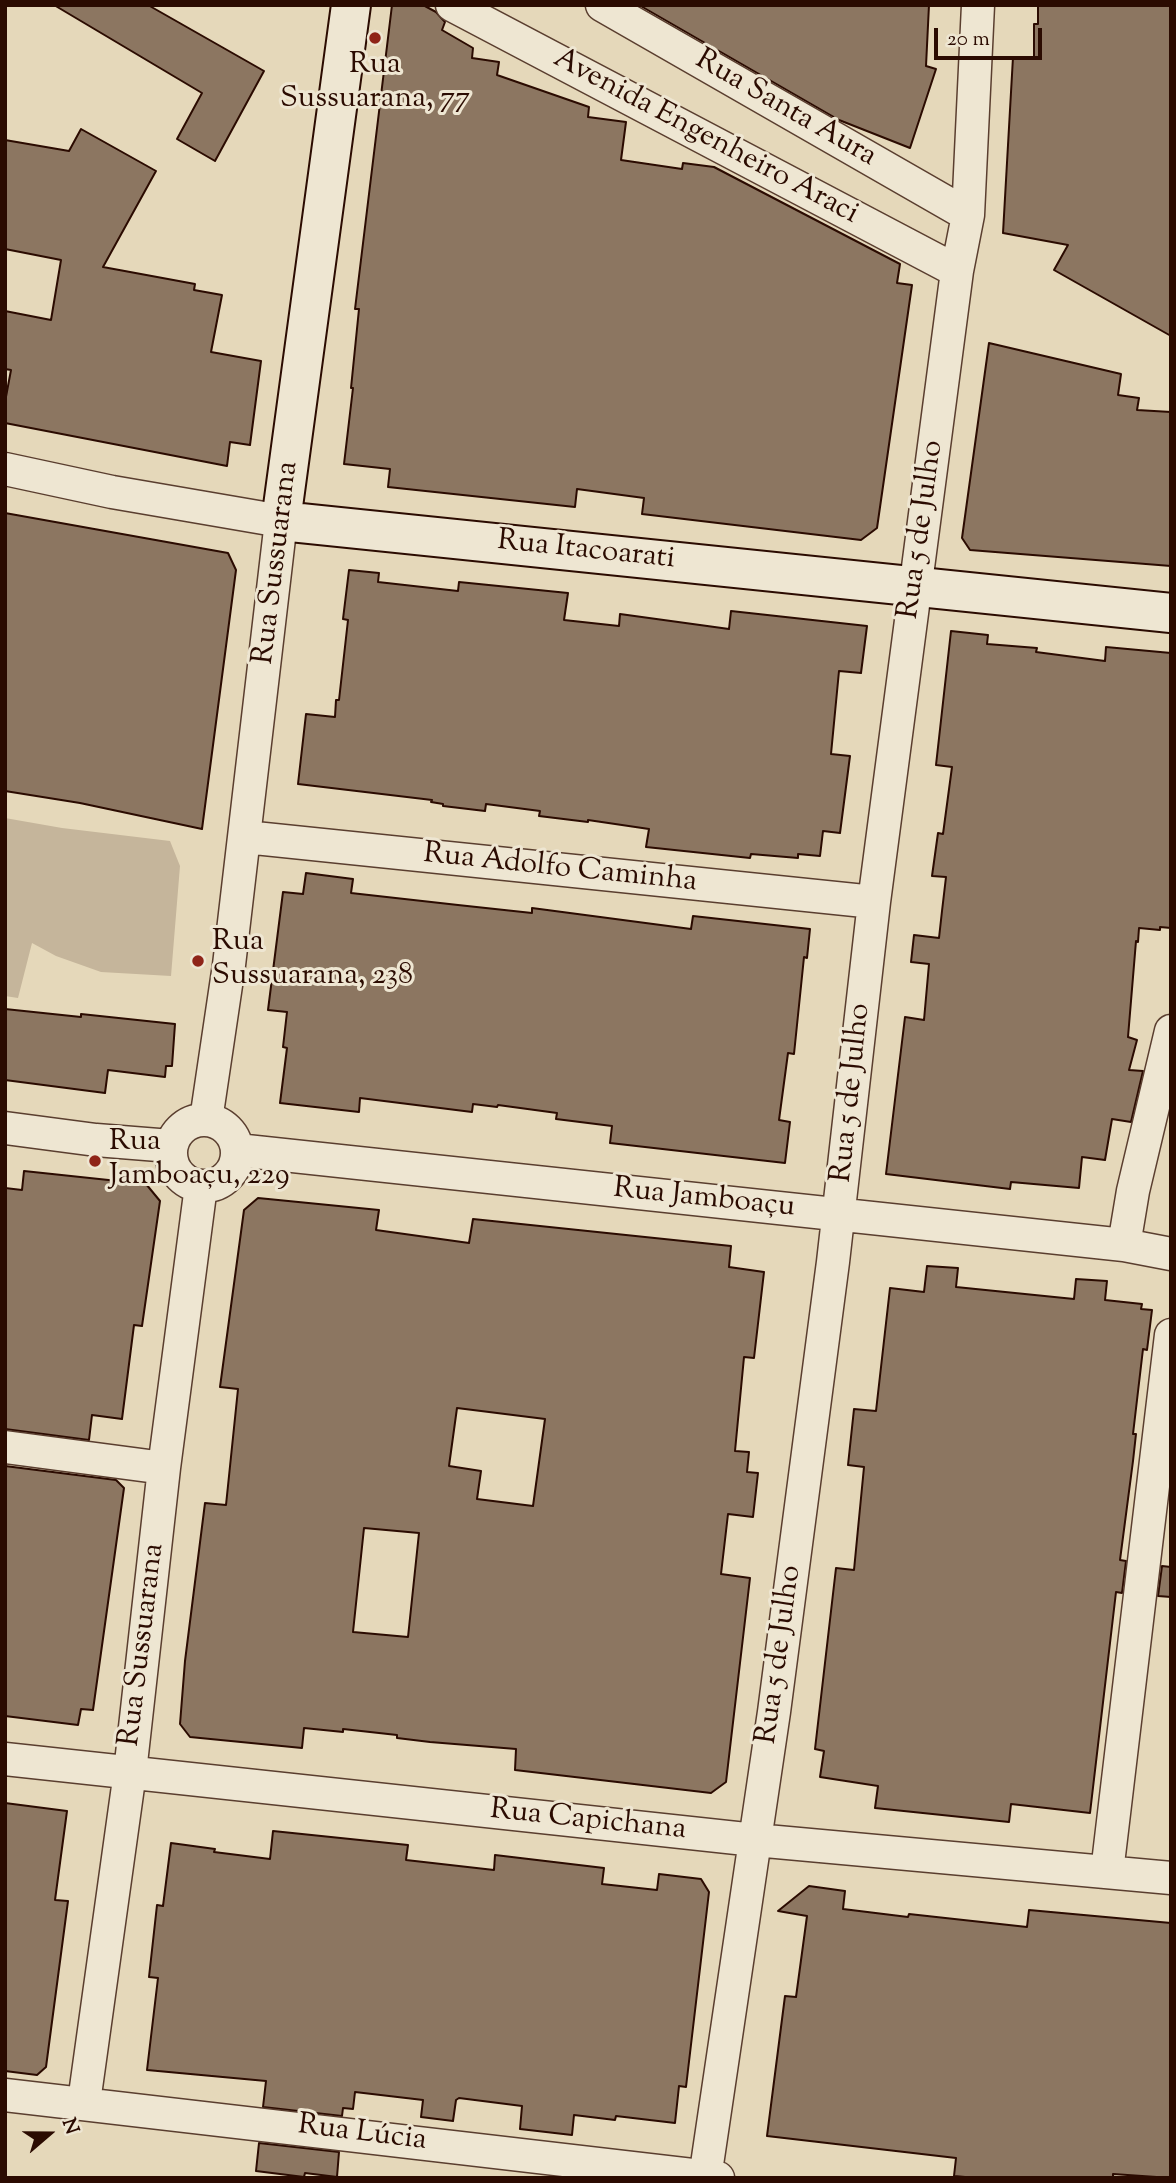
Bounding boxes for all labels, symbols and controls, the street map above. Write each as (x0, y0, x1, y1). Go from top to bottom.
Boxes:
scale bar (938, 14, 1046, 58)
text: 20 m (947, 25, 990, 55)
marker: Rua Sussuarana, 77 (367, 30, 383, 46)
street label: Avenida Engenheiro Araci (546, 42, 864, 234)
street label: Rua Santa Aura (688, 44, 882, 176)
place label: Rua Sussuarana, 77 (280, 49, 470, 119)
street label: Rua 5 de Julho (893, 438, 953, 622)
street label: Rua Sussuarana (248, 459, 308, 667)
street label: Rua Itacoarati (495, 525, 677, 579)
street label: Rua Adolfo Caminha (421, 838, 699, 902)
place label: Rua Sussuarana, 238 (212, 926, 413, 996)
marker: Rua Sussuarana, 238 (190, 953, 206, 969)
street label: Rua 5 de Julho (826, 1002, 880, 1184)
place label: Rua Jamboaçu, 229 (109, 1126, 290, 1196)
marker: Rua Jamboaçu, 229 (87, 1153, 103, 1169)
street label: Rua Jamboaçu (611, 1173, 797, 1227)
street label: Rua Sussuarana (114, 1541, 174, 1749)
street label: Rua 5 de Julho (751, 1563, 811, 1747)
street label: Rua Capichana (488, 1794, 688, 1850)
north arrow (14, 2099, 84, 2169)
street label: Rua Lúcia (296, 2109, 428, 2161)
text: N (54, 2115, 84, 2138)

